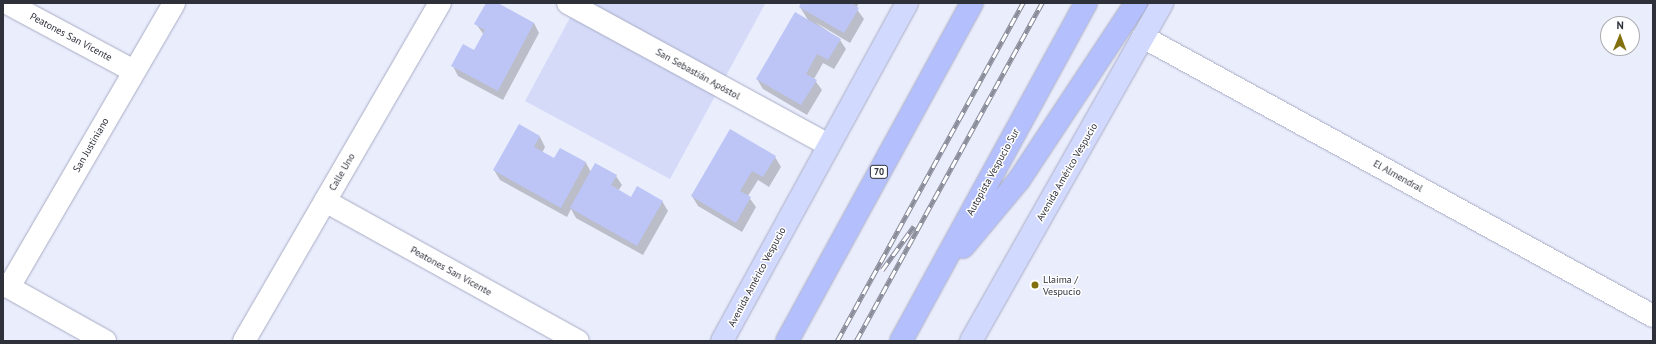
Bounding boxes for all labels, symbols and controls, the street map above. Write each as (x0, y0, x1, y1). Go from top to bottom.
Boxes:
street label: Peatones San Vicente (28, 10, 114, 64)
north arrow (1600, 16, 1640, 56)
text: N (1616, 18, 1624, 32)
street label: San Sebastián Apóstol (654, 46, 742, 102)
street label: San Justiniano (71, 116, 111, 174)
street label: Avenida Américo Vespucio (1034, 121, 1100, 223)
street label: Autopista Vespucio Sur (964, 126, 1022, 218)
street label: Calle Uno (326, 151, 358, 193)
street label: El Almendral (1371, 157, 1425, 195)
road number: 70 (869, 165, 889, 179)
street label: Avenida Américo Vespucio (725, 225, 789, 329)
street label: Peatones San Vicente (408, 244, 494, 298)
place label: Llaima / Vespucio (1043, 273, 1081, 296)
marker: Llaima / Vespucio (1030, 280, 1040, 290)

